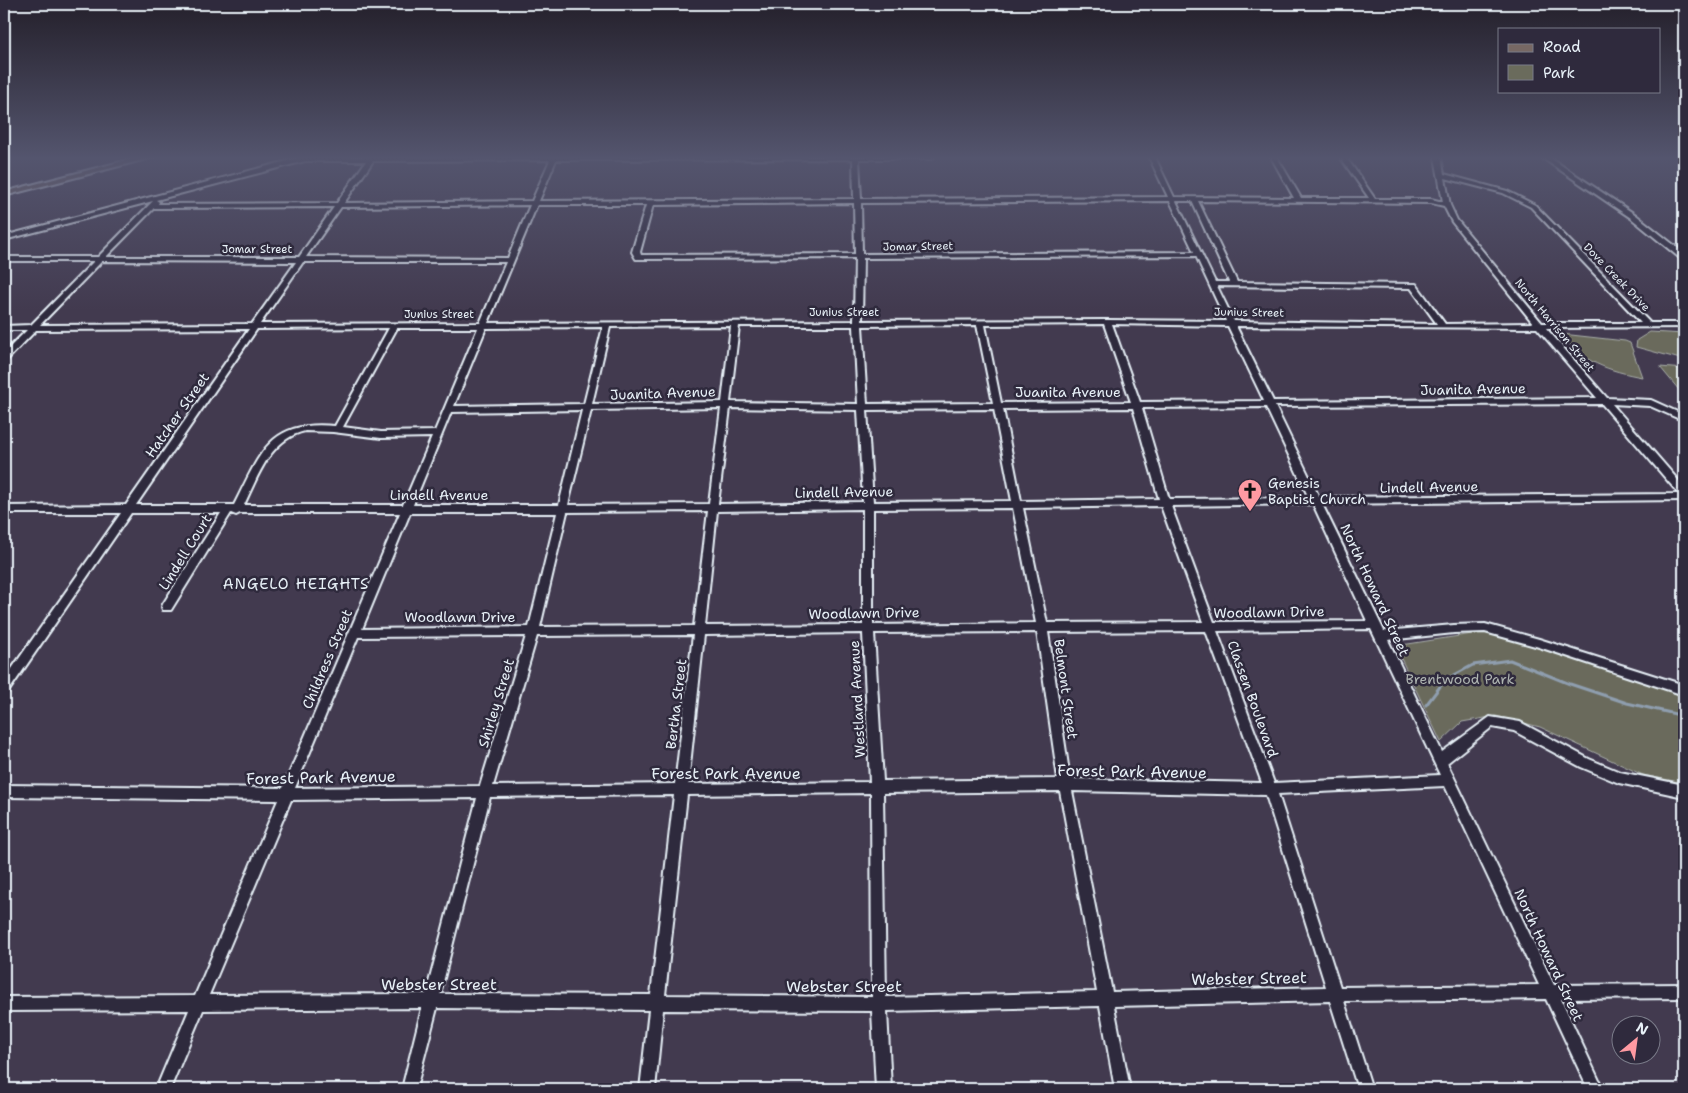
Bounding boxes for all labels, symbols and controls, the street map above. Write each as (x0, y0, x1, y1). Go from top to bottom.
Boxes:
legend (1498, 28, 1660, 92)
text: Road (1543, 37, 1581, 57)
text: Park (1543, 63, 1575, 83)
street label: Jomar Street (883, 238, 954, 255)
street label: Dove Creek Drive (1580, 240, 1653, 315)
street label: Jomar Street (222, 242, 292, 257)
street label: North Harrison Street (1511, 276, 1598, 375)
street label: Junius Street (1214, 304, 1284, 321)
street label: Junius Street (809, 305, 879, 320)
street label: Junius Street (404, 307, 474, 322)
street label: Hatcher Street (141, 369, 213, 461)
street label: Juanita Avenue (1420, 379, 1526, 399)
street label: Juanita Avenue (610, 382, 716, 404)
street label: Juanita Avenue (1015, 383, 1121, 401)
place label: Genesis Baptist Church (1268, 474, 1366, 508)
street label: Lindell Avenue (1379, 477, 1479, 497)
church icon: Genesis Baptist Church (1237, 478, 1263, 512)
street label: Lindell Avenue (794, 482, 894, 502)
street label: Lindell Avenue (390, 486, 488, 504)
street label: Lindell Court (154, 511, 216, 593)
street label: North Howard Street (1336, 521, 1414, 659)
district label: ANGELO HEIGHTS (223, 574, 369, 594)
street label: Woodlawn Drive (1213, 602, 1325, 622)
street label: Woodlawn Drive (808, 603, 920, 623)
street label: Childress Street (298, 606, 356, 712)
street label: Woodlawn Drive (405, 608, 516, 626)
street label: Belmont Street (1050, 638, 1082, 740)
street label: Classen Boulevard (1223, 638, 1283, 760)
street label: Westland Avenue (845, 640, 869, 758)
street label: Shirley Street (474, 656, 518, 750)
street label: Bertha Street (662, 658, 690, 750)
park label: Brentwood Park (1405, 670, 1515, 688)
street label: Forest Park Avenue (1057, 760, 1207, 783)
street label: Forest Park Avenue (651, 763, 801, 784)
street label: Forest Park Avenue (246, 766, 396, 789)
street label: North Howard Street (1510, 886, 1588, 1024)
street label: Webster Street (1191, 967, 1307, 990)
street label: Webster Street (381, 974, 497, 995)
street label: Webster Street (786, 976, 902, 997)
north arrow (1610, 1016, 1660, 1066)
text: N (1633, 1018, 1652, 1039)

